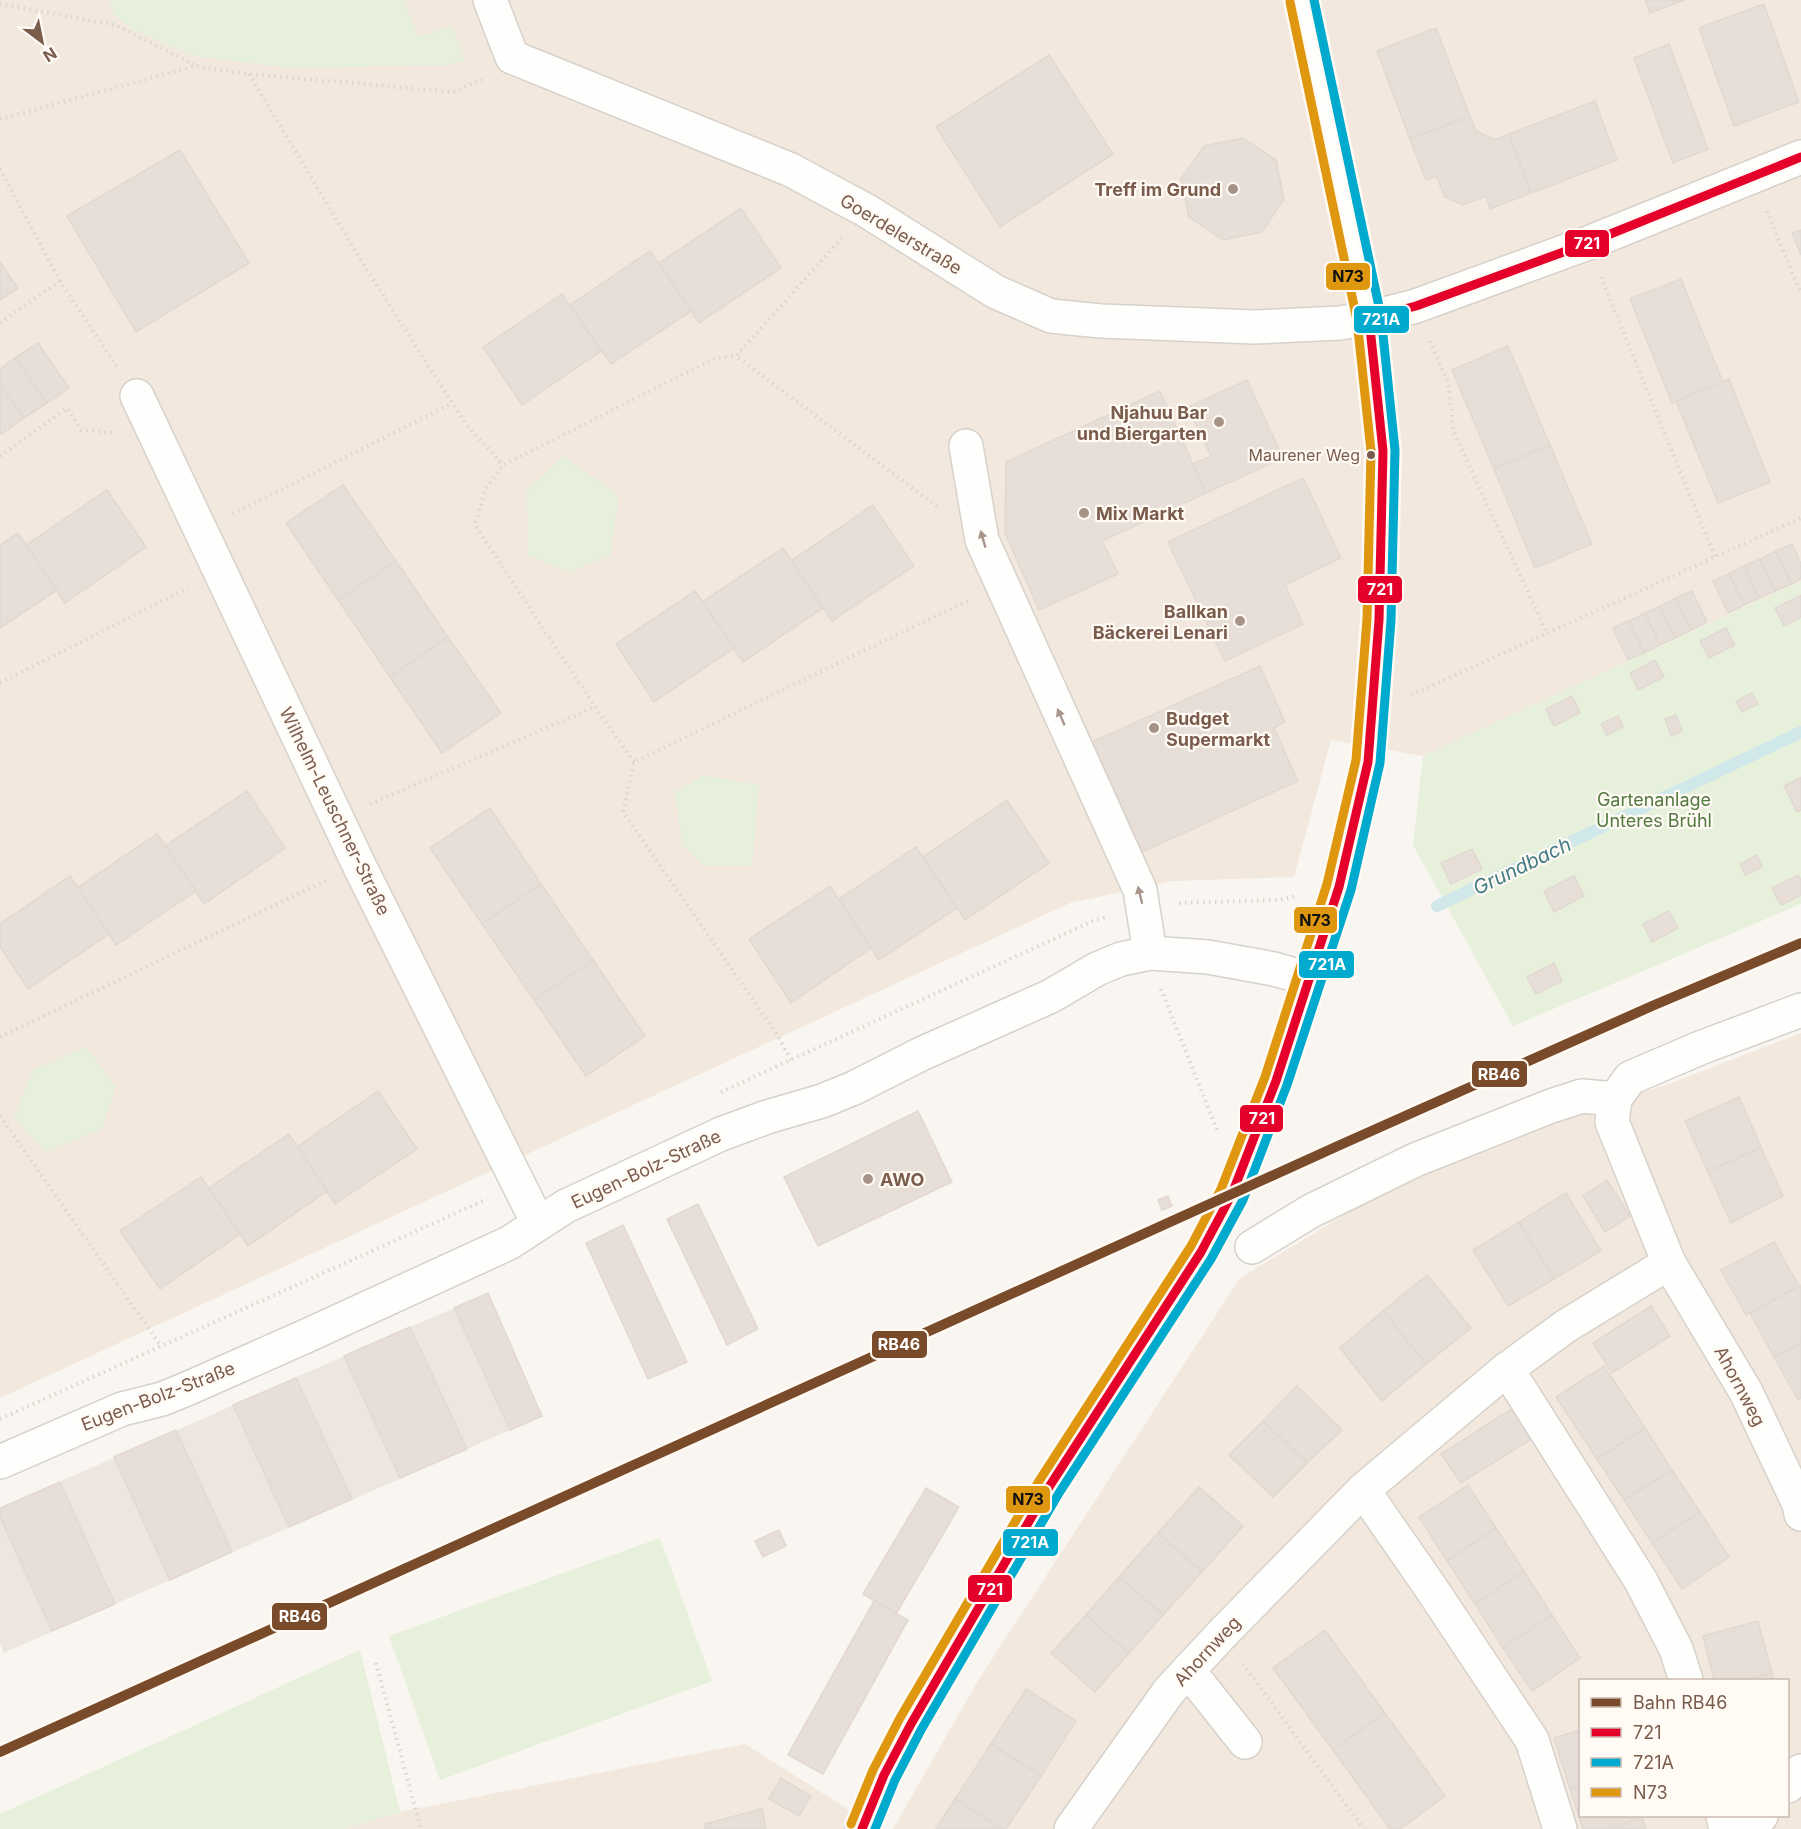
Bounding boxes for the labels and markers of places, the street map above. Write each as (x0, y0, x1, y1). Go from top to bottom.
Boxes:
place label: Treff im Grund (1094, 179, 1221, 200)
marker: Treff im Grund (1226, 182, 1240, 196)
place label: Njahuu Bar und Biergarten (1077, 402, 1207, 444)
marker: Njahuu Bar und Biergarten (1212, 415, 1226, 429)
place label: Maurener Weg (1249, 445, 1360, 465)
marker: Maurener Weg (1365, 449, 1377, 461)
place label: Mix Markt (1096, 503, 1185, 524)
marker: Mix Markt (1077, 506, 1091, 520)
place label: Ballkan Bäckerei Lenari (1093, 601, 1228, 643)
marker: Ballkan Bäckerei Lenari (1233, 614, 1247, 628)
place label: Budget Supermarkt (1166, 708, 1270, 750)
marker: Budget Supermarkt (1147, 721, 1161, 735)
place label: AWO (880, 1169, 924, 1190)
marker: AWO (861, 1172, 875, 1186)

